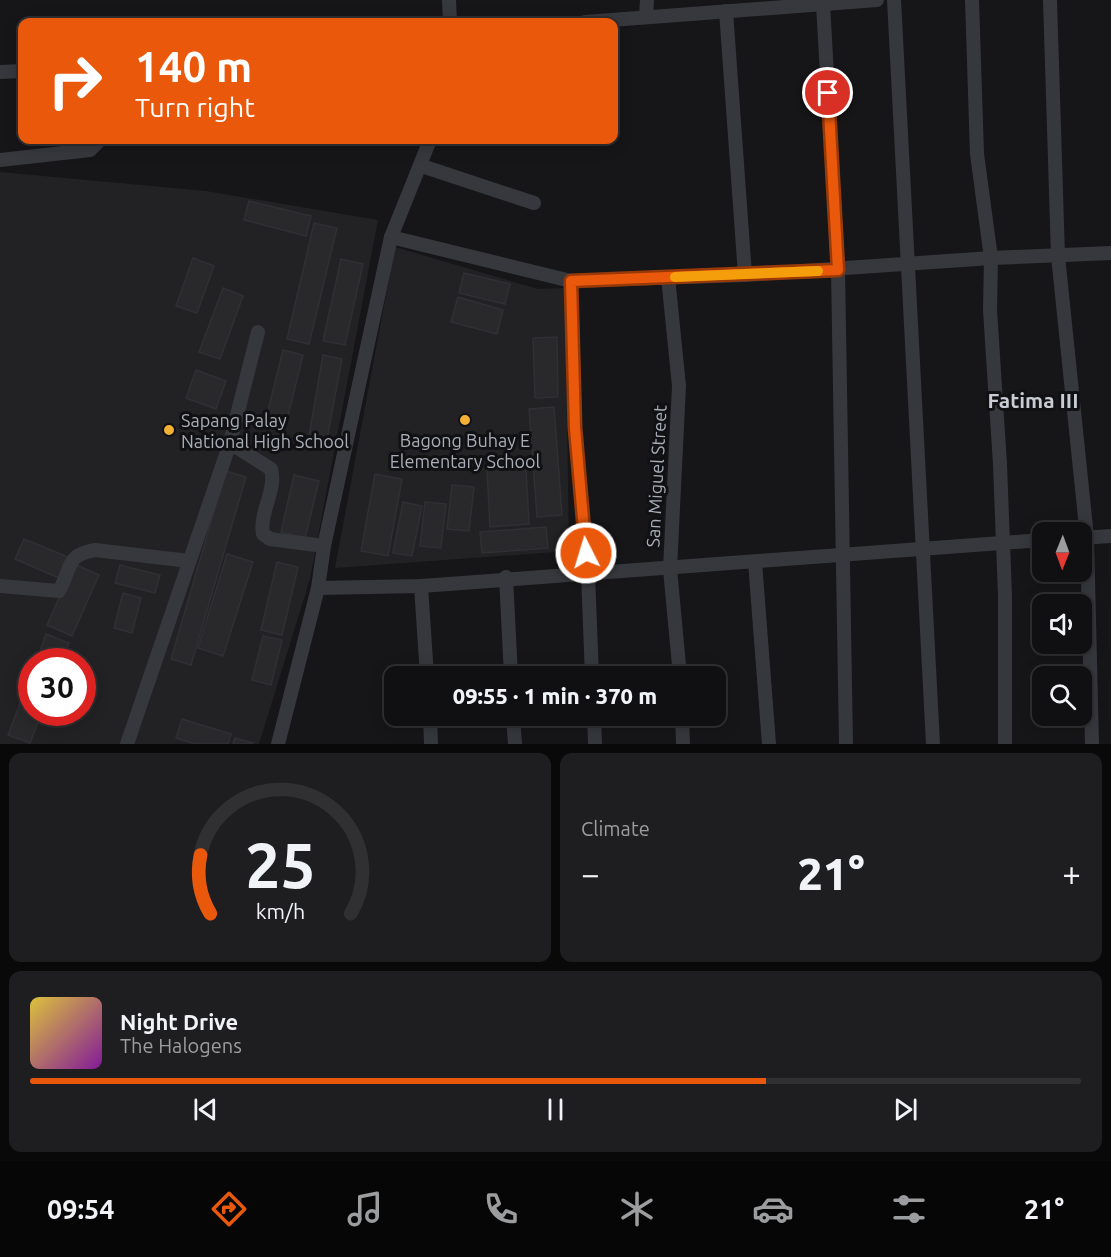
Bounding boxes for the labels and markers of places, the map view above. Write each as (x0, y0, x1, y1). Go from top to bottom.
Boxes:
pin (802, 67, 853, 118)
place label: Sapang Palay National High School (181, 410, 349, 451)
marker: Bagong Buhay E Elementary School (458, 413, 472, 427)
marker: Sapang Palay National High School (162, 423, 176, 437)
place label: Bagong Buhay E Elementary School (390, 430, 541, 471)

